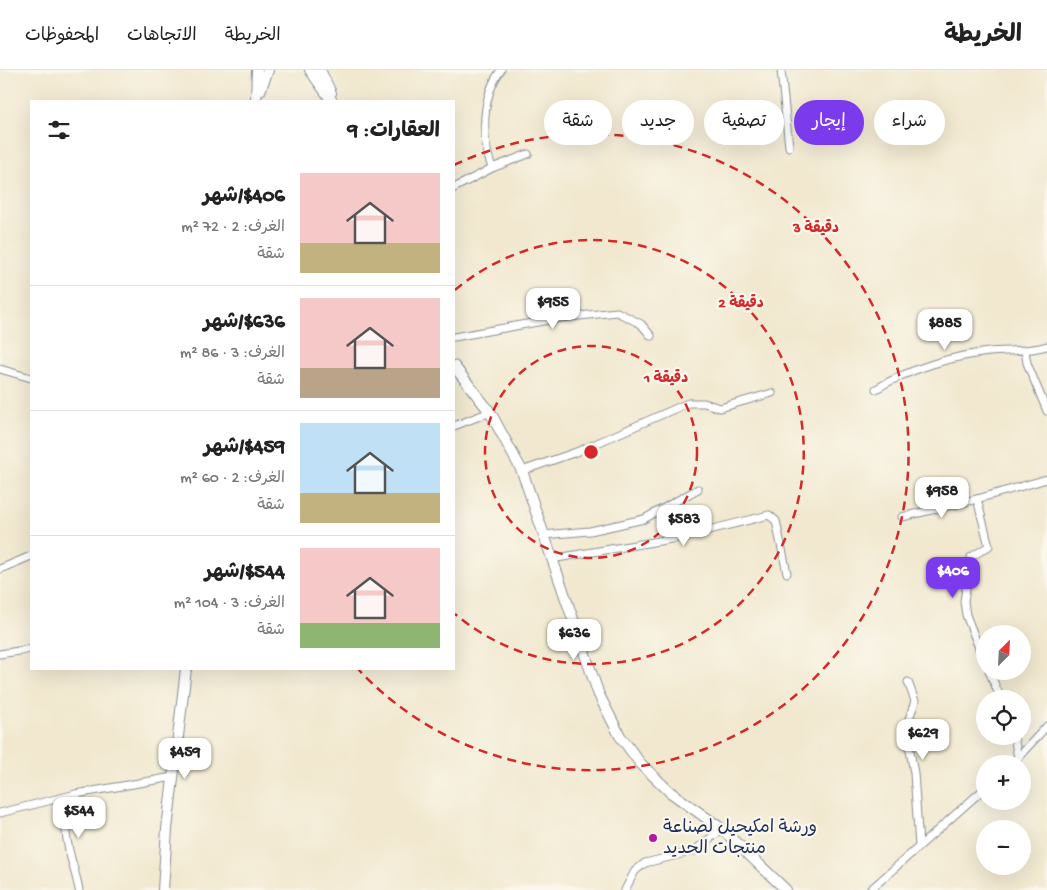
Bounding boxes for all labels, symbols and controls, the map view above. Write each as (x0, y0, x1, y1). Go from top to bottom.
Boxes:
text: الخريطة (944, 22, 1022, 51)
text: المحفوظات (25, 26, 99, 47)
text: الاتجاهات (127, 26, 197, 47)
text: الخريطة (225, 26, 281, 47)
chip: شقة (544, 100, 612, 145)
chip: جديد (622, 100, 694, 145)
chip: تصفية (704, 100, 784, 145)
chip: إيجار (794, 100, 864, 145)
chip: شراء (874, 100, 945, 145)
icon: filters (45, 116, 73, 144)
text: العقارات: 9 (348, 120, 440, 145)
text: $406/شهر (203, 185, 285, 210)
icon: home (340, 193, 400, 253)
text: الغرف: 2 · 72 m² (181, 219, 285, 238)
text: 3 دقيقة (792, 219, 839, 238)
text: شقة (257, 246, 285, 265)
pin: $955 (523, 288, 583, 330)
text: $955 (537, 294, 569, 313)
text: 2 دقيقة (718, 294, 764, 313)
pin: $885 (915, 308, 975, 351)
text: $636/شهر (203, 311, 285, 336)
text: $885 (928, 315, 962, 334)
icon: home (340, 318, 400, 378)
text: الغرف: 3 · 86 m² (180, 345, 285, 364)
text: 1 دقيقة (643, 369, 688, 388)
text: شقة (257, 372, 285, 391)
text: $459/شهر (204, 436, 285, 461)
icon: home (340, 443, 400, 503)
centre of rings (582, 443, 600, 461)
text: الغرف: 2 · 60 m² (180, 470, 285, 489)
pin: $958 (912, 476, 972, 519)
text: $958 (926, 483, 958, 502)
text: شقة (257, 497, 285, 516)
pin: $583 (654, 504, 714, 547)
text: $583 (668, 511, 700, 530)
pin: $406 (923, 556, 983, 599)
text: $544/شهر (205, 561, 285, 586)
text: $406 (937, 563, 969, 582)
icon: home (340, 568, 400, 628)
text: الغرف: 3 · 104 m² (174, 595, 285, 614)
pin: $636 (544, 618, 604, 661)
text: شقة (257, 622, 285, 641)
text: $636 (558, 625, 590, 644)
north arrow (976, 625, 1031, 680)
map controls (976, 625, 1031, 875)
button: locate (976, 690, 1031, 745)
pin: $629 (893, 718, 953, 761)
text: $629 (907, 725, 939, 744)
pin: $459 (155, 738, 215, 780)
text: $459 (169, 744, 201, 763)
button: + (976, 755, 1031, 810)
pin: $544 (49, 796, 109, 839)
text: $544 (64, 803, 94, 822)
place label: ورشة امكيحيل لصناعة منتجات الحديد (663, 818, 817, 860)
button: − (976, 820, 1031, 875)
marker: ورشة امكيحيل لصناعة منتجات الحديد (647, 832, 659, 844)

